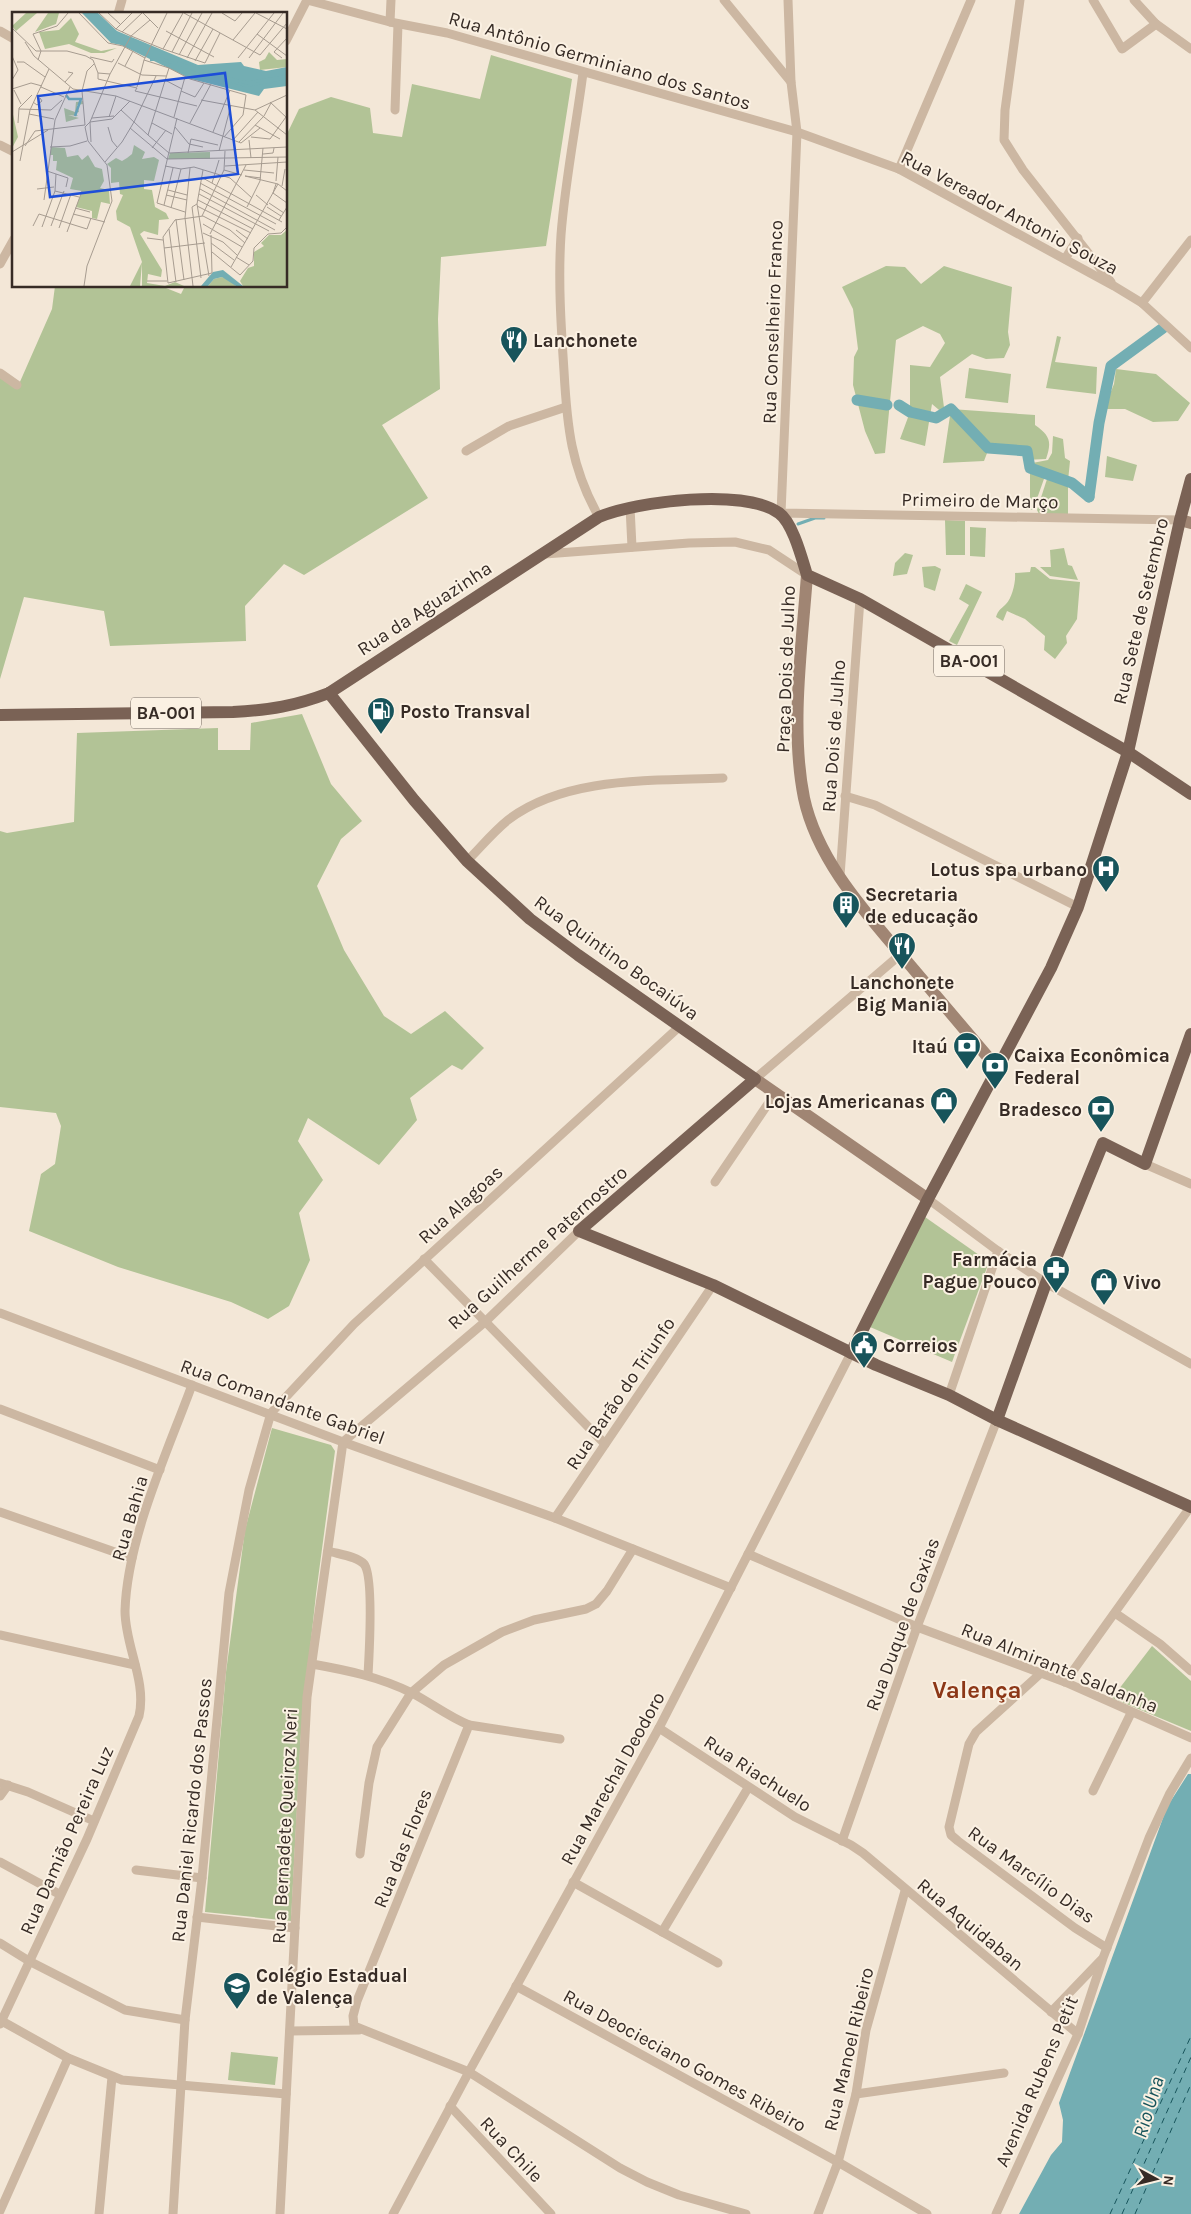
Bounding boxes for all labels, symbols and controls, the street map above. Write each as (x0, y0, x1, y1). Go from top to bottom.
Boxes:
street label: Rua Antônio Germiniano dos Santos (446, 7, 753, 115)
inset map (12, 12, 288, 288)
street label: Rua Vereador Antonio Souza (897, 146, 1122, 280)
street label: Rua Conselheiro Franco (758, 220, 788, 424)
restaurant icon: Lanchonete (499, 325, 529, 364)
place label: Lanchonete (533, 330, 637, 352)
street label: Primeiro de Março (901, 489, 1059, 513)
street label: Rua Sete de Setembro (1109, 516, 1173, 707)
street label: Rua da Aguazinha (353, 557, 496, 661)
street label: Praça Dois de Julho (772, 585, 800, 753)
road number: BA-001 (934, 646, 1004, 676)
street label: Rua Dois de Julho (818, 659, 850, 813)
fuel station icon: Posto Transval (366, 696, 396, 735)
road number: BA-001 (131, 698, 201, 728)
place label: Posto Transval (400, 701, 531, 723)
hospital icon: Lotus spa urbano (1091, 854, 1121, 893)
place label: Lotus spa urbano (930, 859, 1087, 881)
place label: Secretaria de educação (865, 884, 978, 928)
building icon: Secretaria de educação (831, 890, 861, 929)
street label: Rua Quintino Bocaiúva (530, 891, 703, 1025)
restaurant icon: Lanchonete Big Mania (887, 931, 917, 970)
place label: Lanchonete Big Mania (850, 972, 954, 1016)
bank icon: Itaú (952, 1031, 982, 1070)
place label: Itaú (912, 1036, 948, 1058)
place label: Caixa Econômica Federal (1014, 1045, 1170, 1089)
bank icon: Caixa Econômica Federal (980, 1051, 1010, 1090)
shop icon: Lojas Americanas (929, 1086, 959, 1125)
place label: Lojas Americanas (765, 1091, 925, 1113)
bank icon: Bradesco (1086, 1094, 1116, 1133)
place label: Bradesco (999, 1099, 1082, 1121)
street label: Rua Alagoas (414, 1161, 508, 1249)
street label: Rua Guilherme Paternostro (443, 1161, 632, 1334)
place label: Farmácia Pague Pouco (922, 1249, 1037, 1293)
pharmacy icon: Farmácia Pague Pouco (1041, 1255, 1071, 1294)
shop icon: Vivo (1089, 1267, 1119, 1306)
place label: Vivo (1123, 1272, 1161, 1294)
street label: Rua Barão do Triunfo (562, 1313, 680, 1474)
public building icon: Correios (849, 1330, 879, 1369)
place label: Correios (883, 1335, 958, 1357)
street label: Rua Comandante Gabriel (177, 1355, 388, 1449)
street label: Rua Bahia (107, 1473, 153, 1564)
street label: Rua Duque de Caxias (861, 1535, 944, 1714)
street label: Rua Almirante Saldanha (958, 1618, 1161, 1718)
district label: Valença (932, 1676, 1022, 1704)
street label: Rua Daniel Ricardo dos Passos (167, 1677, 217, 1943)
street label: Rua Marechal Deodoro (556, 1688, 670, 1869)
street label: Rua Bernadete Queiroz Neri (268, 1707, 302, 1945)
street label: Rua Riachuelo (699, 1731, 815, 1817)
street label: Rua Damião Pereira Luz (15, 1743, 118, 1938)
street label: Rua das Flores (369, 1786, 437, 1911)
street label: Rua Marcílio Dias (964, 1821, 1099, 1928)
street label: Rua Aquidaban (913, 1874, 1028, 1976)
place label: Colégio Estadual de Valença (256, 1965, 408, 2009)
street label: Rua Manoel Ribeiro (819, 1965, 879, 2133)
school or university icon: Colégio Estadual de Valença (222, 1971, 252, 2010)
street label: Rua Deocieciano Gomes Ribeiro (559, 1985, 810, 2137)
street label: Avenida Rubens Petit (991, 1993, 1083, 2170)
water label: Rio Una (1128, 2074, 1169, 2141)
street label: Rua Chile (475, 2112, 547, 2187)
north arrow (1131, 2154, 1181, 2204)
text: N (1159, 2175, 1177, 2187)

